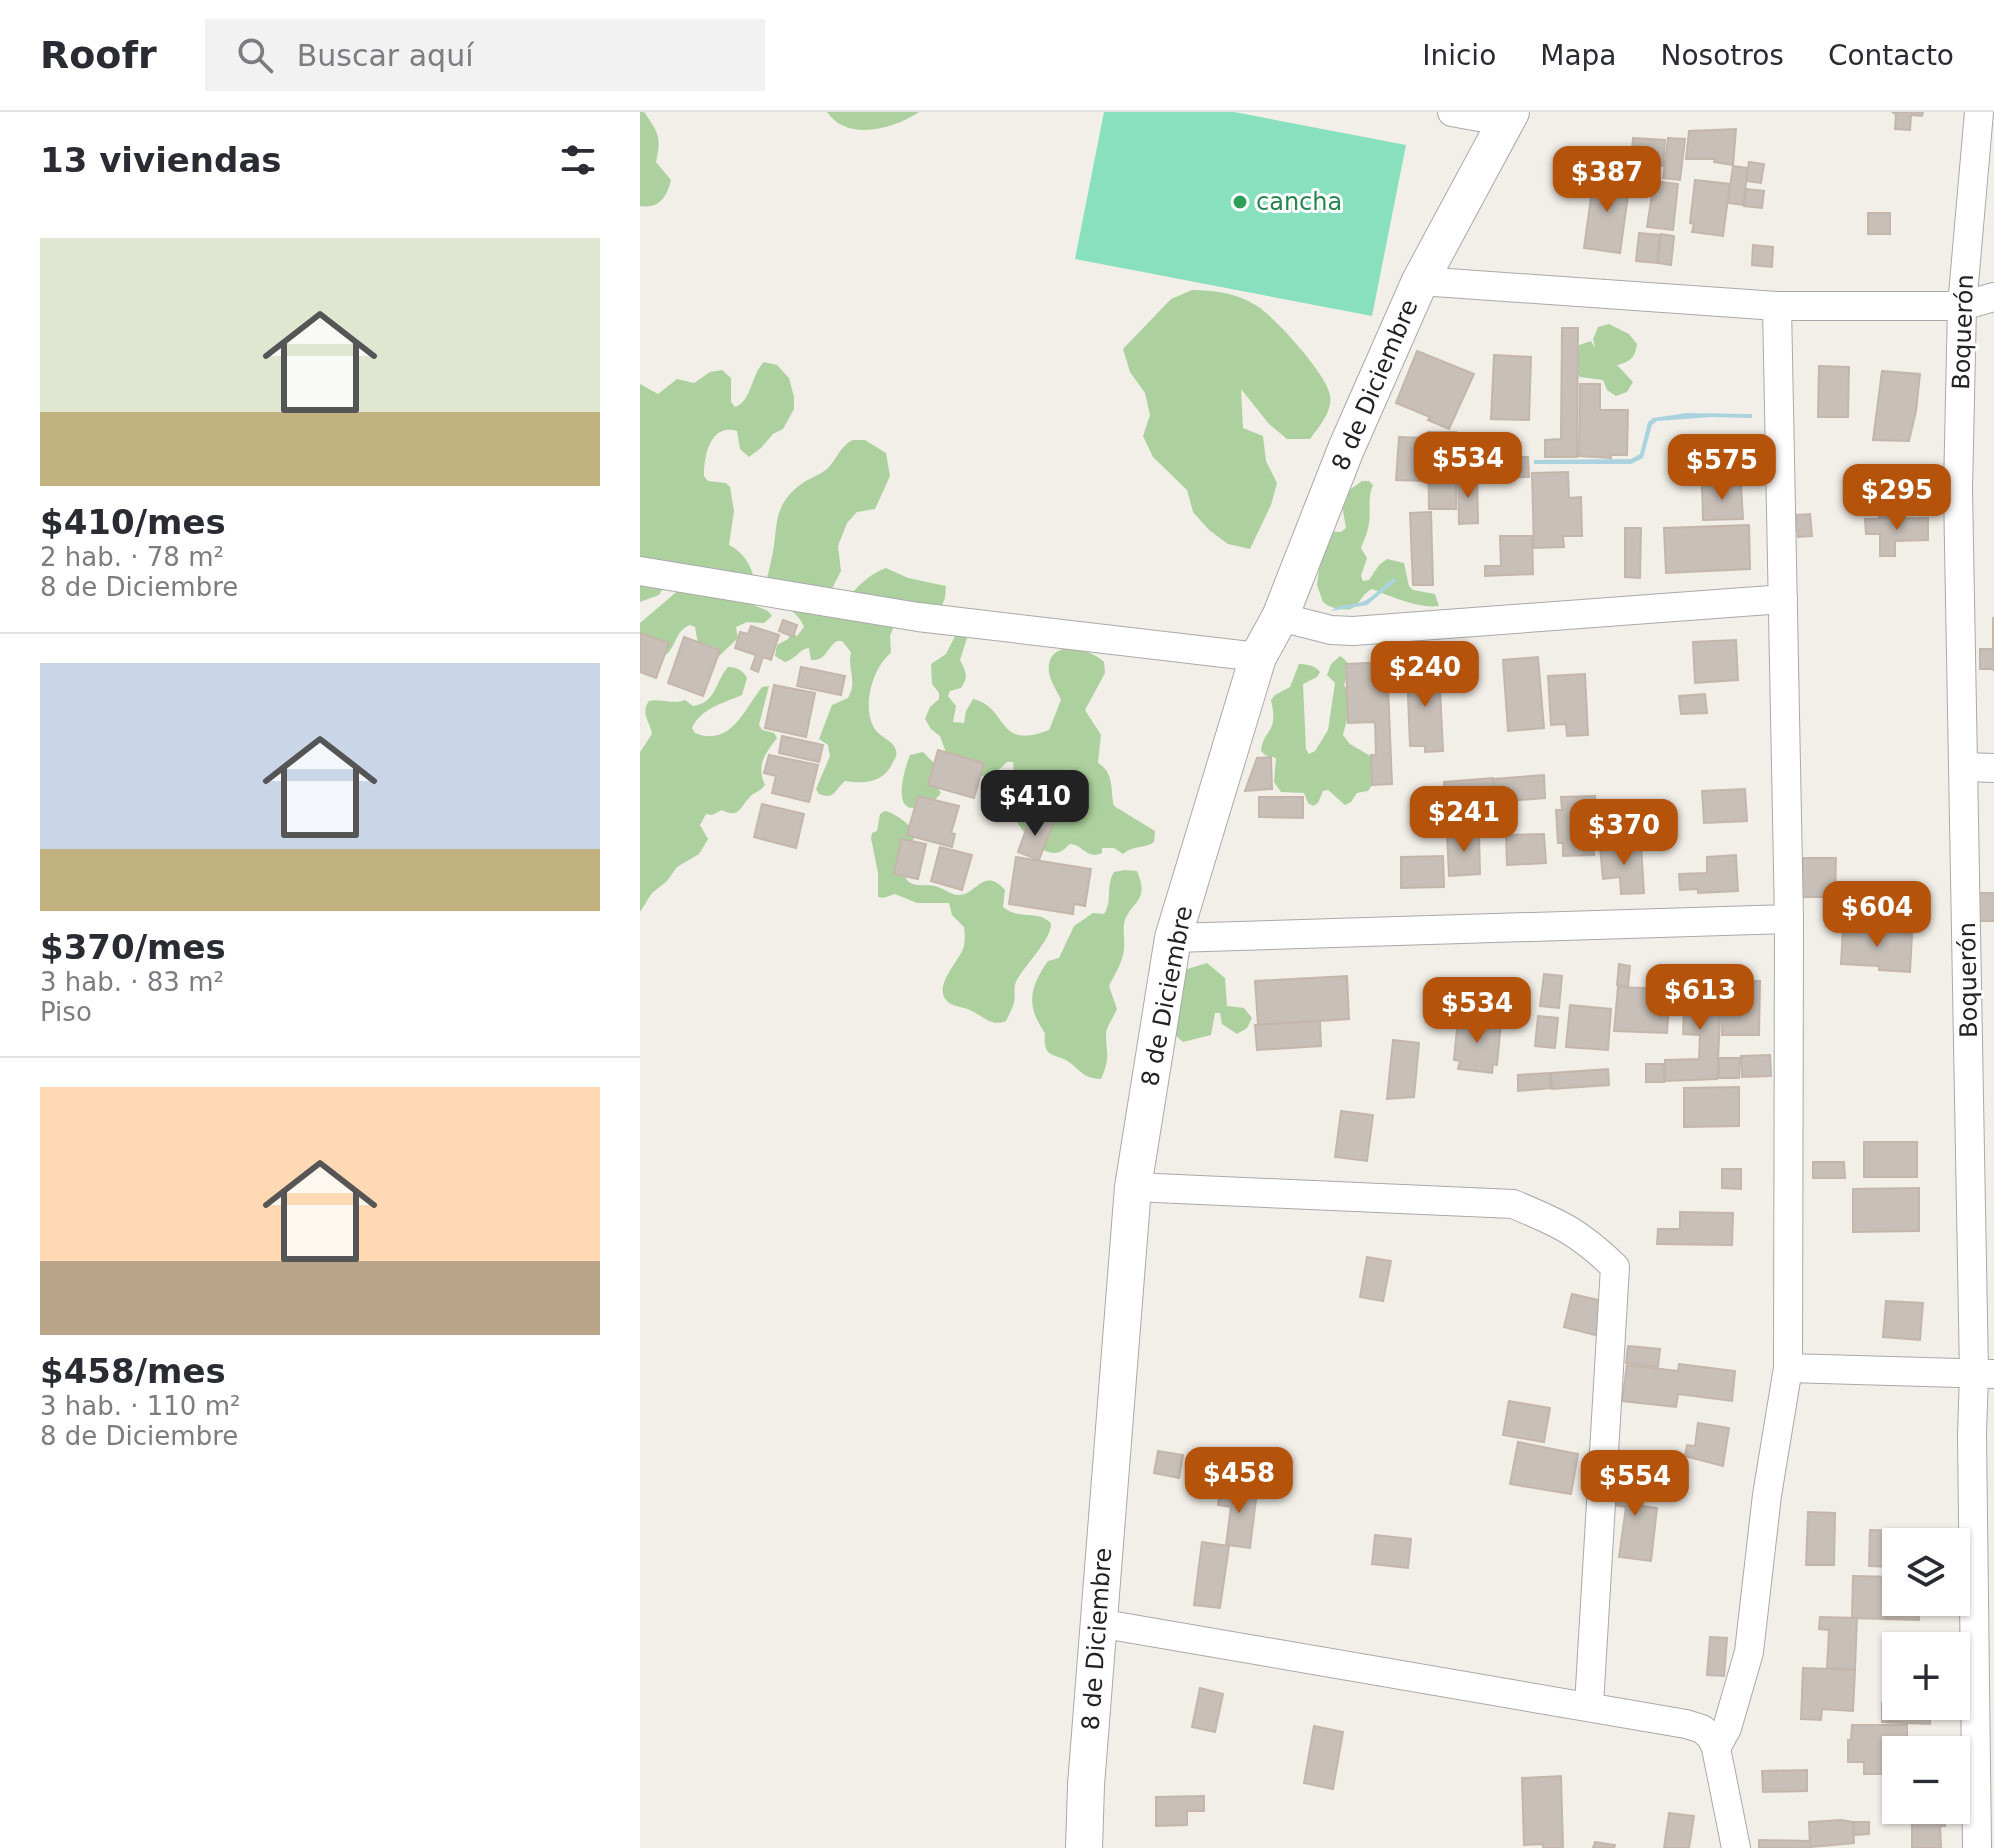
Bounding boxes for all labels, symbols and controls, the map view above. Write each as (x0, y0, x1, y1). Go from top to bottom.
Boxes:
search box (205, 19, 765, 91)
text: Roofr (40, 33, 157, 77)
icon: search (233, 33, 277, 77)
text: Buscar aquí (297, 38, 474, 73)
text: Inicio (1422, 39, 1496, 72)
text: Mapa (1540, 39, 1617, 72)
text: Nosotros (1661, 39, 1784, 72)
text: Contacto (1828, 39, 1954, 72)
icon: filters (556, 138, 600, 182)
text: 13 viviendas (40, 140, 282, 180)
pin: $387 (1560, 146, 1654, 214)
text: $387 (1571, 157, 1643, 187)
place label: cancha (1256, 188, 1342, 216)
marker: cancha (1231, 193, 1249, 211)
street label: Boquerón (1947, 274, 1979, 390)
icon: home (248, 290, 392, 434)
street label: 8 de Diciembre (1326, 295, 1424, 475)
pin: $534 (1421, 432, 1515, 500)
pin: $575 (1675, 434, 1769, 502)
text: $534 (1432, 443, 1504, 473)
text: $575 (1686, 445, 1758, 475)
pin: $295 (1850, 464, 1944, 532)
text: $295 (1861, 475, 1933, 505)
text: $410/mes (40, 502, 226, 542)
text: 2 hab. · 78 m² (40, 542, 224, 572)
text: 8 de Diciembre (40, 572, 238, 602)
pin: $240 (1378, 641, 1472, 709)
text: $240 (1389, 652, 1461, 682)
icon: home (248, 715, 392, 859)
pin: $410 (988, 770, 1082, 838)
text: $410 (999, 781, 1071, 811)
pin: $241 (1417, 786, 1511, 854)
text: $241 (1428, 797, 1500, 827)
pin: $370 (1577, 799, 1671, 867)
text: $370 (1588, 810, 1660, 840)
pin: $604 (1830, 881, 1924, 949)
text: $604 (1841, 892, 1913, 922)
street label: 8 de Diciembre (1136, 903, 1198, 1089)
street label: Boquerón (1953, 922, 1983, 1038)
text: $370/mes (40, 927, 226, 967)
pin: $613 (1653, 964, 1747, 1032)
text: 3 hab. · 83 m² (40, 967, 224, 997)
text: $613 (1664, 975, 1736, 1005)
pin: $534 (1430, 977, 1524, 1045)
text: $534 (1441, 988, 1513, 1018)
text: Piso (40, 997, 92, 1027)
icon: home (248, 1139, 392, 1283)
text: $458/mes (40, 1351, 226, 1391)
text: 3 hab. · 110 m² (40, 1391, 240, 1421)
text: 8 de Diciembre (40, 1421, 238, 1451)
pin: $458 (1192, 1447, 1286, 1515)
pin: $554 (1588, 1450, 1682, 1518)
text: $458 (1203, 1458, 1275, 1488)
text: $554 (1599, 1461, 1671, 1491)
map controls (1882, 1528, 1970, 1824)
button: layers (1882, 1528, 1970, 1616)
street label: 8 de Diciembre (1077, 1547, 1117, 1731)
button: + (1882, 1632, 1970, 1720)
button: − (1882, 1736, 1970, 1824)

